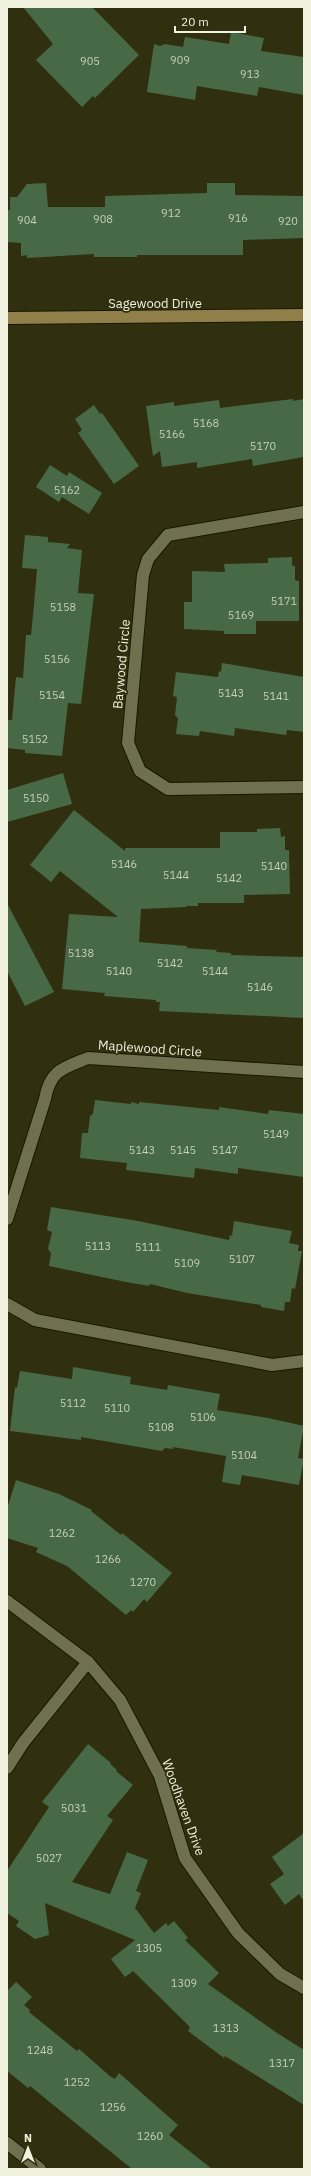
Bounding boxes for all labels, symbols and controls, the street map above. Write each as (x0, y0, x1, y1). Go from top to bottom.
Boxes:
scale bar (175, 8, 245, 34)
text: 20 m (181, 14, 209, 29)
house number: 909 (170, 53, 190, 67)
house number: 905 (80, 54, 100, 68)
house number: 913 (240, 67, 260, 81)
house number: 912 (161, 206, 181, 220)
house number: 916 (228, 211, 248, 225)
house number: 908 (93, 212, 113, 226)
house number: 904 (17, 213, 37, 227)
house number: 920 (278, 214, 298, 228)
street label: Sagewood Drive (108, 295, 202, 312)
house number: 5168 (193, 416, 219, 430)
house number: 5166 (159, 427, 185, 441)
house number: 5170 (250, 439, 276, 453)
house number: 5162 (54, 483, 80, 497)
house number: 5171 (271, 594, 298, 608)
house number: 5158 (50, 600, 76, 614)
house number: 5169 (228, 608, 254, 622)
street label: Baywood Circle (109, 618, 134, 710)
house number: 5156 (44, 652, 70, 666)
house number: 5143 (218, 686, 244, 700)
house number: 5154 (39, 688, 66, 702)
house number: 5141 (263, 689, 290, 703)
house number: 5152 (22, 732, 48, 746)
house number: 5150 (23, 791, 49, 805)
house number: 5146 (111, 857, 137, 871)
house number: 5140 (261, 859, 287, 873)
house number: 5144 (163, 868, 190, 882)
house number: 5142 (216, 871, 242, 885)
house number: 5138 (68, 946, 94, 960)
house number: 5142 (157, 956, 183, 970)
house number: 5140 (106, 964, 132, 978)
house number: 5144 (202, 964, 229, 978)
house number: 5146 (247, 980, 273, 994)
street label: Maplewood Circle (98, 1036, 202, 1061)
house number: 5149 (263, 1127, 289, 1141)
house number: 5143 (129, 1143, 155, 1157)
house number: 5145 (170, 1143, 196, 1157)
house number: 5147 (212, 1143, 238, 1157)
house number: 5113 (85, 1239, 111, 1253)
house number: 5111 (135, 1240, 162, 1254)
house number: 5107 (229, 1252, 255, 1266)
house number: 5109 (174, 1256, 200, 1270)
house number: 5112 (60, 1396, 86, 1410)
house number: 5110 (104, 1401, 130, 1415)
house number: 5106 (190, 1410, 216, 1424)
house number: 5108 (148, 1420, 174, 1434)
house number: 5104 (231, 1448, 258, 1462)
house number: 1262 (49, 1526, 75, 1540)
house number: 1266 (95, 1552, 121, 1566)
house number: 1270 (130, 1575, 156, 1589)
street label: Woodhaven Drive (158, 1756, 209, 1858)
house number: 5031 (61, 1801, 88, 1815)
house number: 5027 (36, 1851, 62, 1865)
house number: 1305 (136, 1941, 162, 1955)
house number: 1309 (171, 1976, 197, 1990)
house number: 1313 (213, 2021, 239, 2035)
house number: 1248 (27, 2043, 53, 2057)
house number: 1317 (269, 2056, 295, 2070)
house number: 1252 (64, 2075, 90, 2089)
house number: 1256 (100, 2100, 126, 2114)
north arrow (8, 2128, 48, 2168)
house number: 1260 (137, 2129, 163, 2143)
text: N (24, 2131, 32, 2145)

